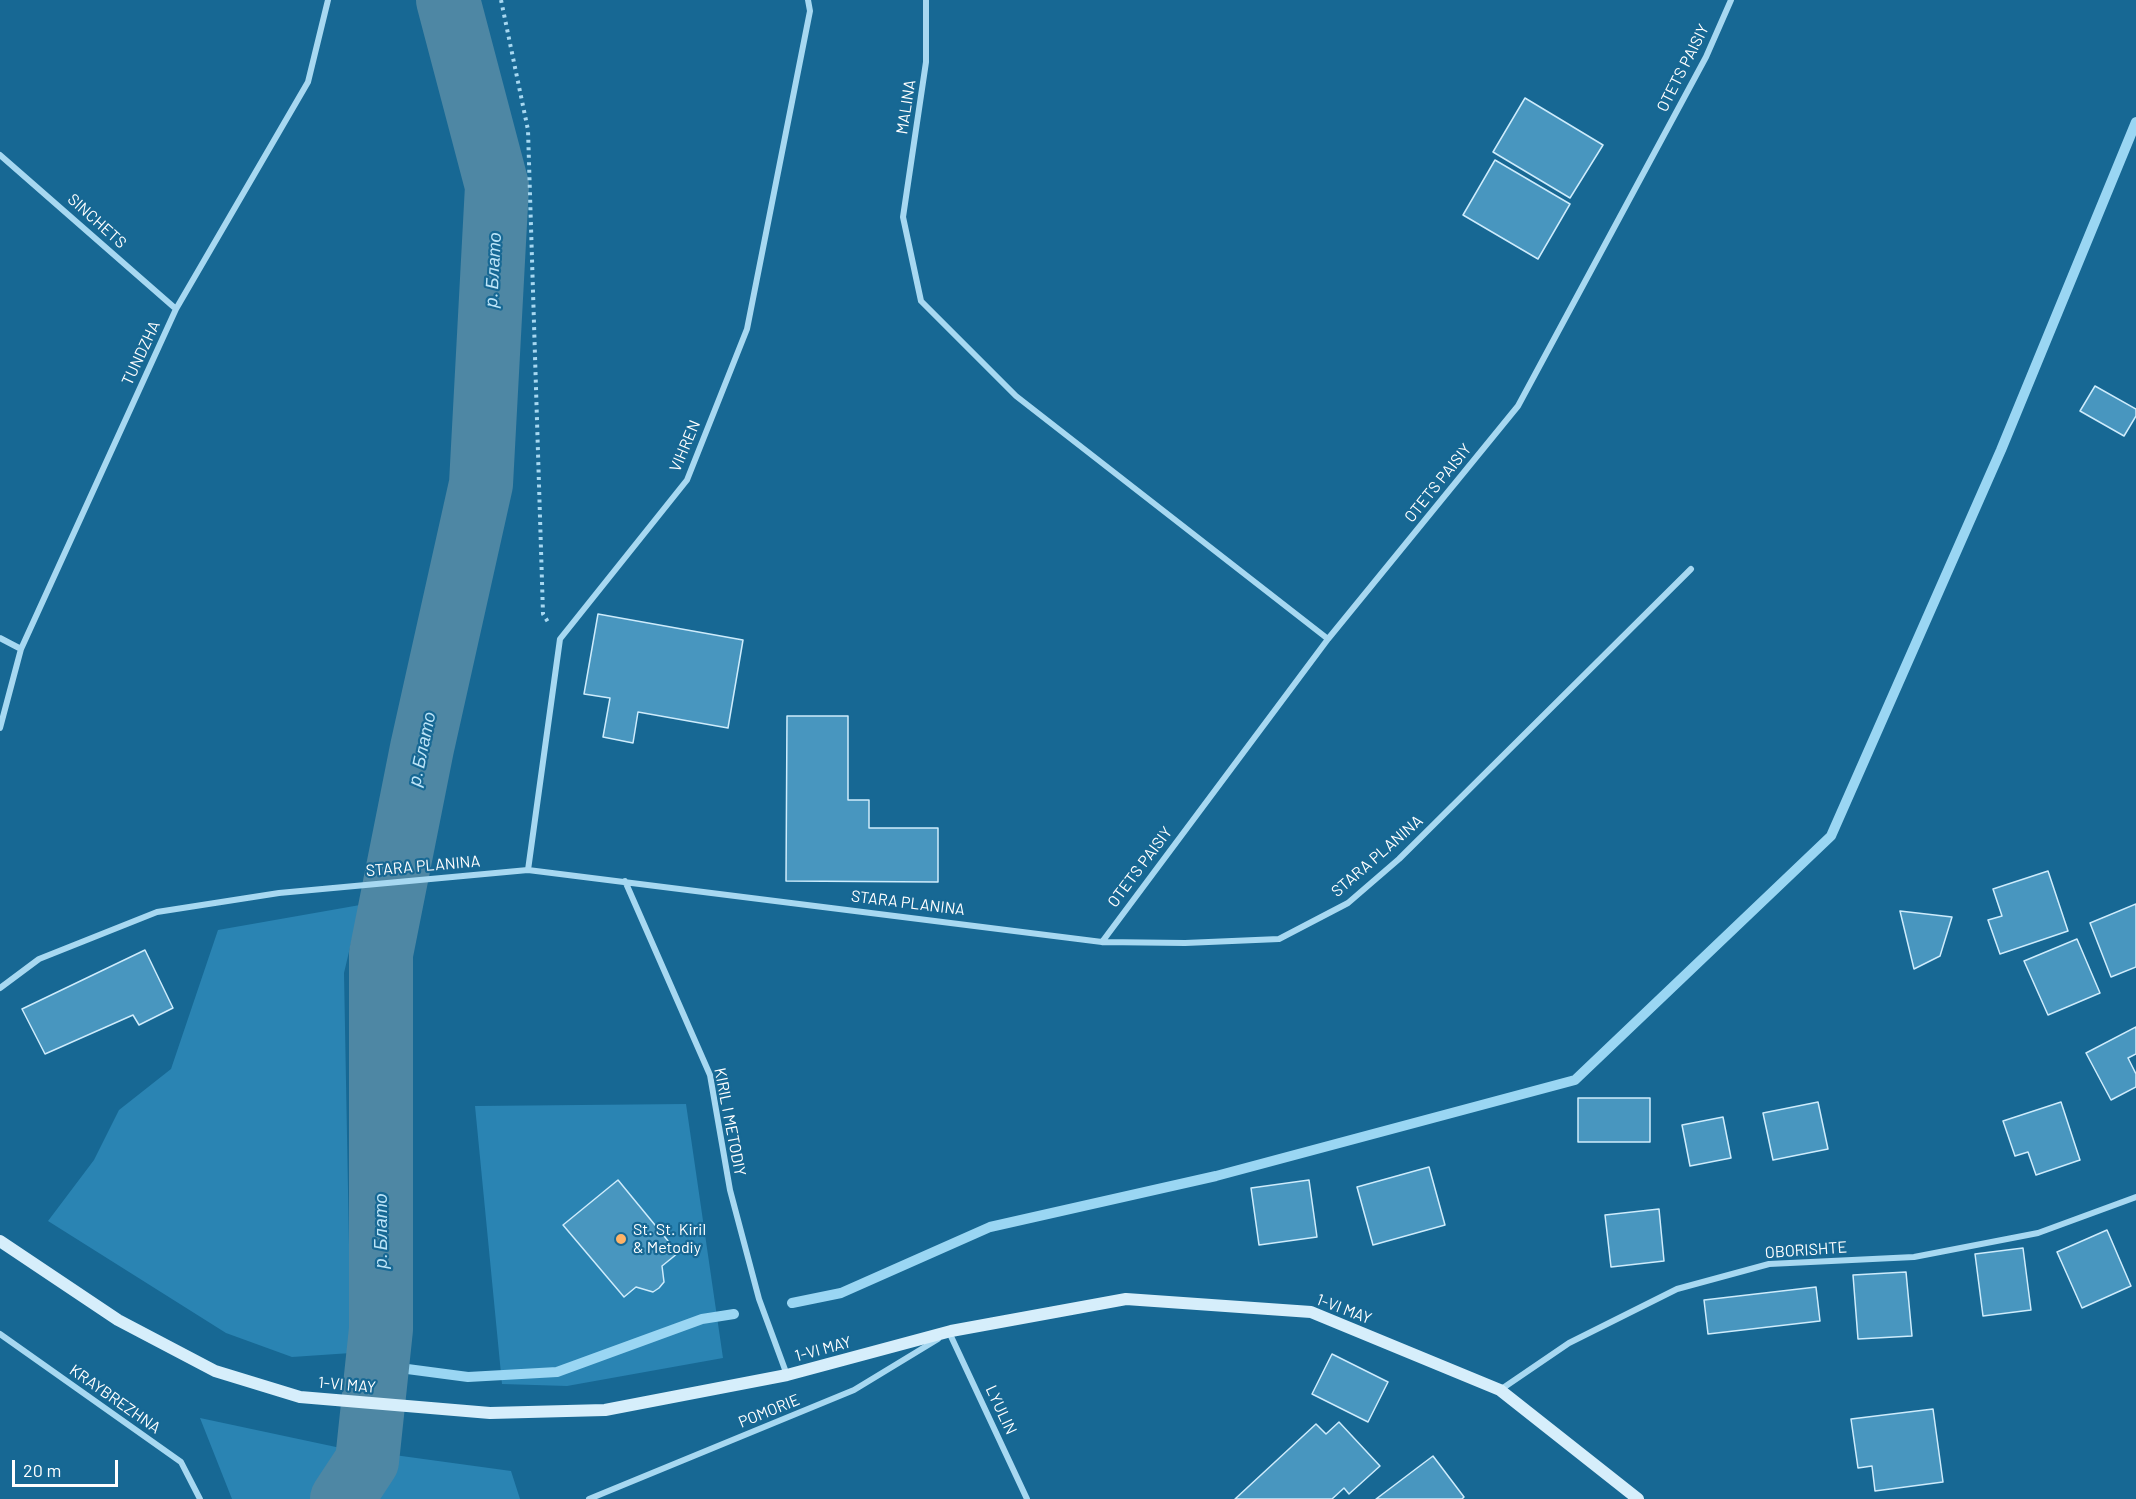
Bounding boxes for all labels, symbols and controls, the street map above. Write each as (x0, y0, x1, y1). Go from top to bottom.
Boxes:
street label: OTETS PAISIY (1653, 21, 1713, 115)
street label: MALINA (892, 78, 920, 136)
street label: SINCHETS (64, 190, 130, 252)
water label: р. Блато (480, 232, 506, 308)
street label: TUNDZHA (118, 318, 164, 388)
street label: VIHREN (666, 417, 704, 475)
street label: OTETS PAISIY (1400, 440, 1476, 526)
water label: р. Блато (404, 710, 440, 788)
street label: STARA PLANINA (1327, 811, 1427, 901)
street label: OTETS PAISIY (1104, 823, 1176, 911)
street label: STARA PLANINA (365, 851, 481, 881)
street label: STARA PLANINA (850, 886, 966, 920)
street label: KIRIL I METODIY (710, 1066, 750, 1178)
water label: р. Блато (370, 1193, 392, 1269)
place label: St. St. Kiril & Metodiy (633, 1220, 706, 1258)
marker: St. St. Kiril & Metodiy (614, 1232, 628, 1246)
street label: OBORISHTE (1764, 1238, 1848, 1262)
street label: 1-VI MAY (1314, 1290, 1374, 1328)
street label: 1-VI MAY (793, 1332, 853, 1366)
street label: KRAYBREZHNA (66, 1360, 164, 1438)
street label: 1-VI MAY (317, 1373, 377, 1397)
street label: LYULIN (981, 1382, 1021, 1438)
street label: POMORIE (736, 1390, 802, 1432)
scale bar (15, 1448, 122, 1486)
text: 20 m (23, 1459, 61, 1481)

